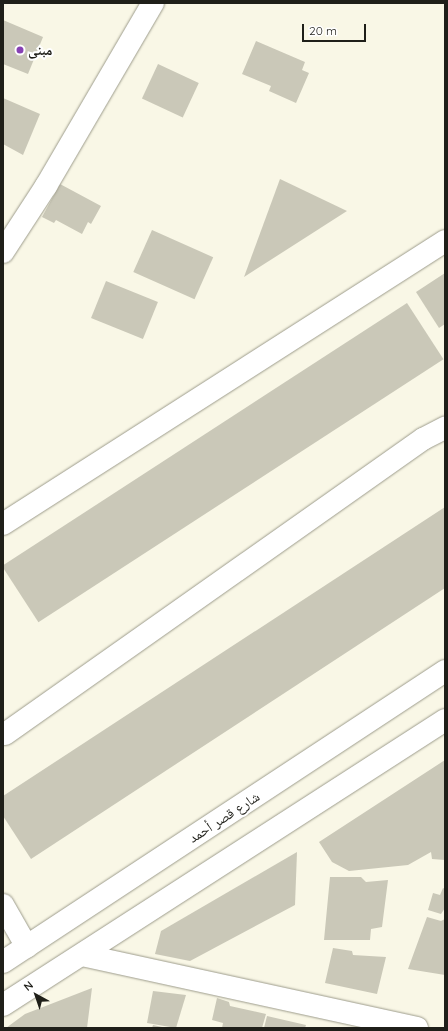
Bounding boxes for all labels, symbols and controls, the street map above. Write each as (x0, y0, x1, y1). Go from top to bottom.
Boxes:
scale bar (304, 16, 368, 42)
text: 20 m (309, 23, 337, 38)
place label: مبنى (28, 42, 52, 58)
marker: مبنى (15, 45, 25, 55)
street label: شارع قصر أحمد (185, 788, 263, 846)
north arrow (16, 975, 56, 1015)
text: N (21, 978, 36, 994)

